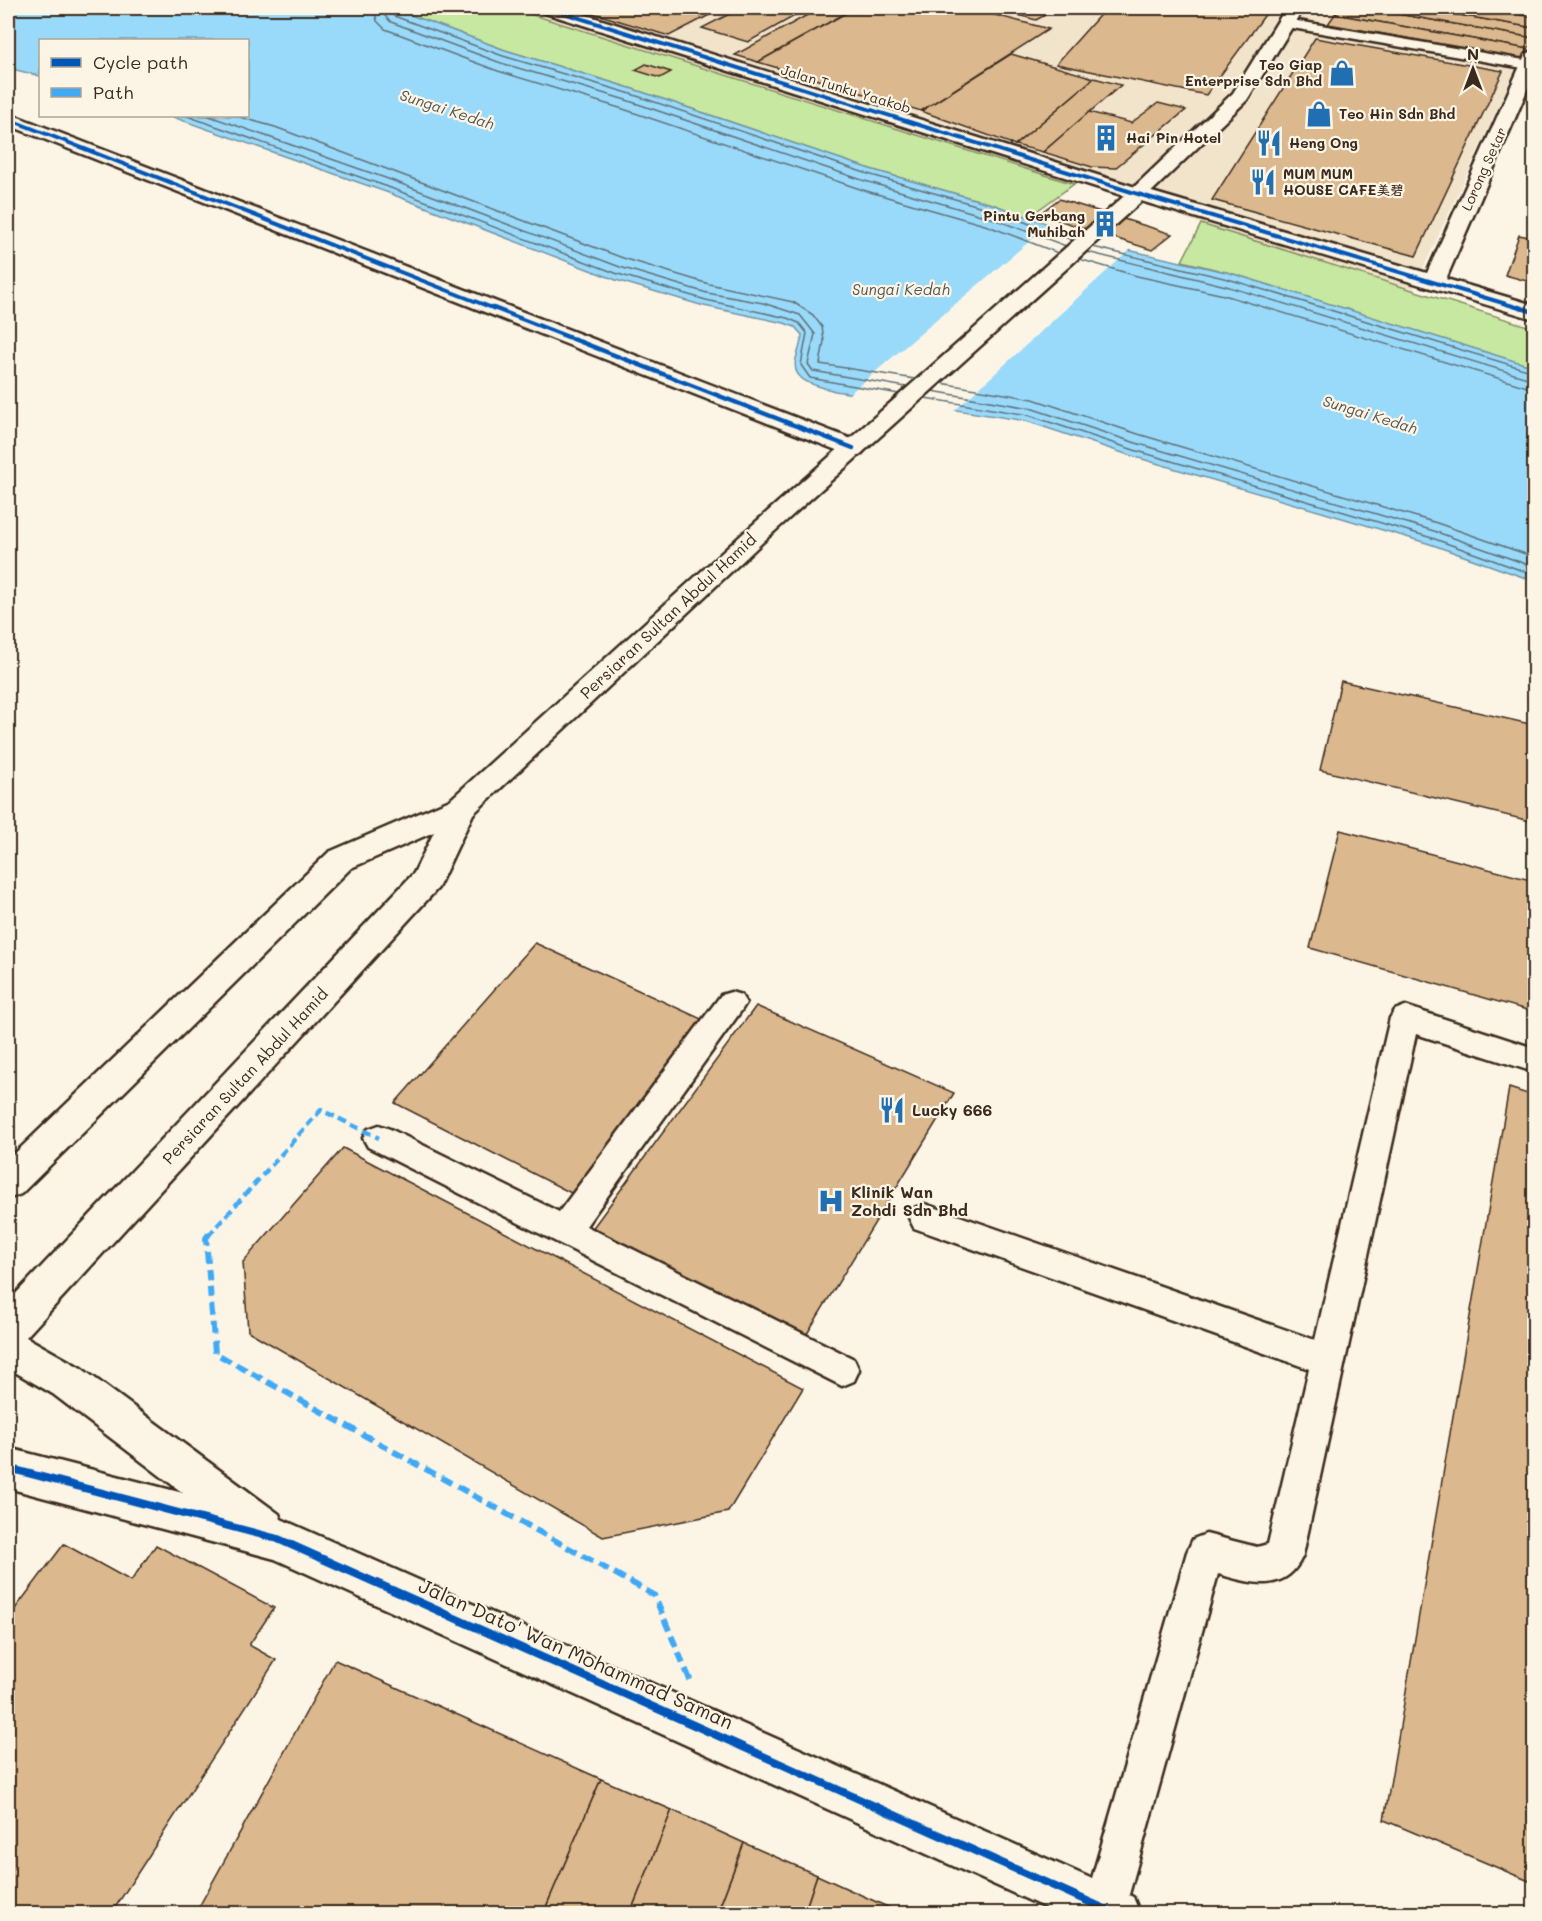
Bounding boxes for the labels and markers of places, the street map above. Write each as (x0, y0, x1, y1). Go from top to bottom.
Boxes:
place label: Teo Giap Enterprise Sdn Bhd (1185, 55, 1322, 90)
shop icon: Teo Giap Enterprise Sdn Bhd (1327, 58, 1357, 88)
shop icon: Teo Hin Sdn Bhd (1304, 99, 1334, 129)
place label: Teo Hin Sdn Bhd (1339, 104, 1456, 123)
building icon: Hai Pin Hotel (1091, 123, 1121, 153)
place label: Hai Pin Hotel (1126, 128, 1221, 147)
restaurant icon: Heng Ong (1254, 128, 1284, 158)
place label: Heng Ong (1289, 133, 1358, 152)
place label: MUM MUM HOUSE CAFE美碧 (1283, 164, 1404, 199)
restaurant icon: MUM MUM HOUSE CAFE美碧 (1248, 167, 1278, 197)
place label: Pintu Gerbang Muhibah (983, 206, 1085, 241)
building icon: Pintu Gerbang Muhibah (1090, 209, 1120, 239)
restaurant icon: Lucky 666 (877, 1095, 907, 1125)
place label: Lucky 666 (912, 1099, 992, 1120)
place label: Klinik Wan Zohdi Sdn Bhd (851, 1181, 968, 1220)
hospital icon: Klinik Wan Zohdi Sdn Bhd (816, 1186, 846, 1216)

